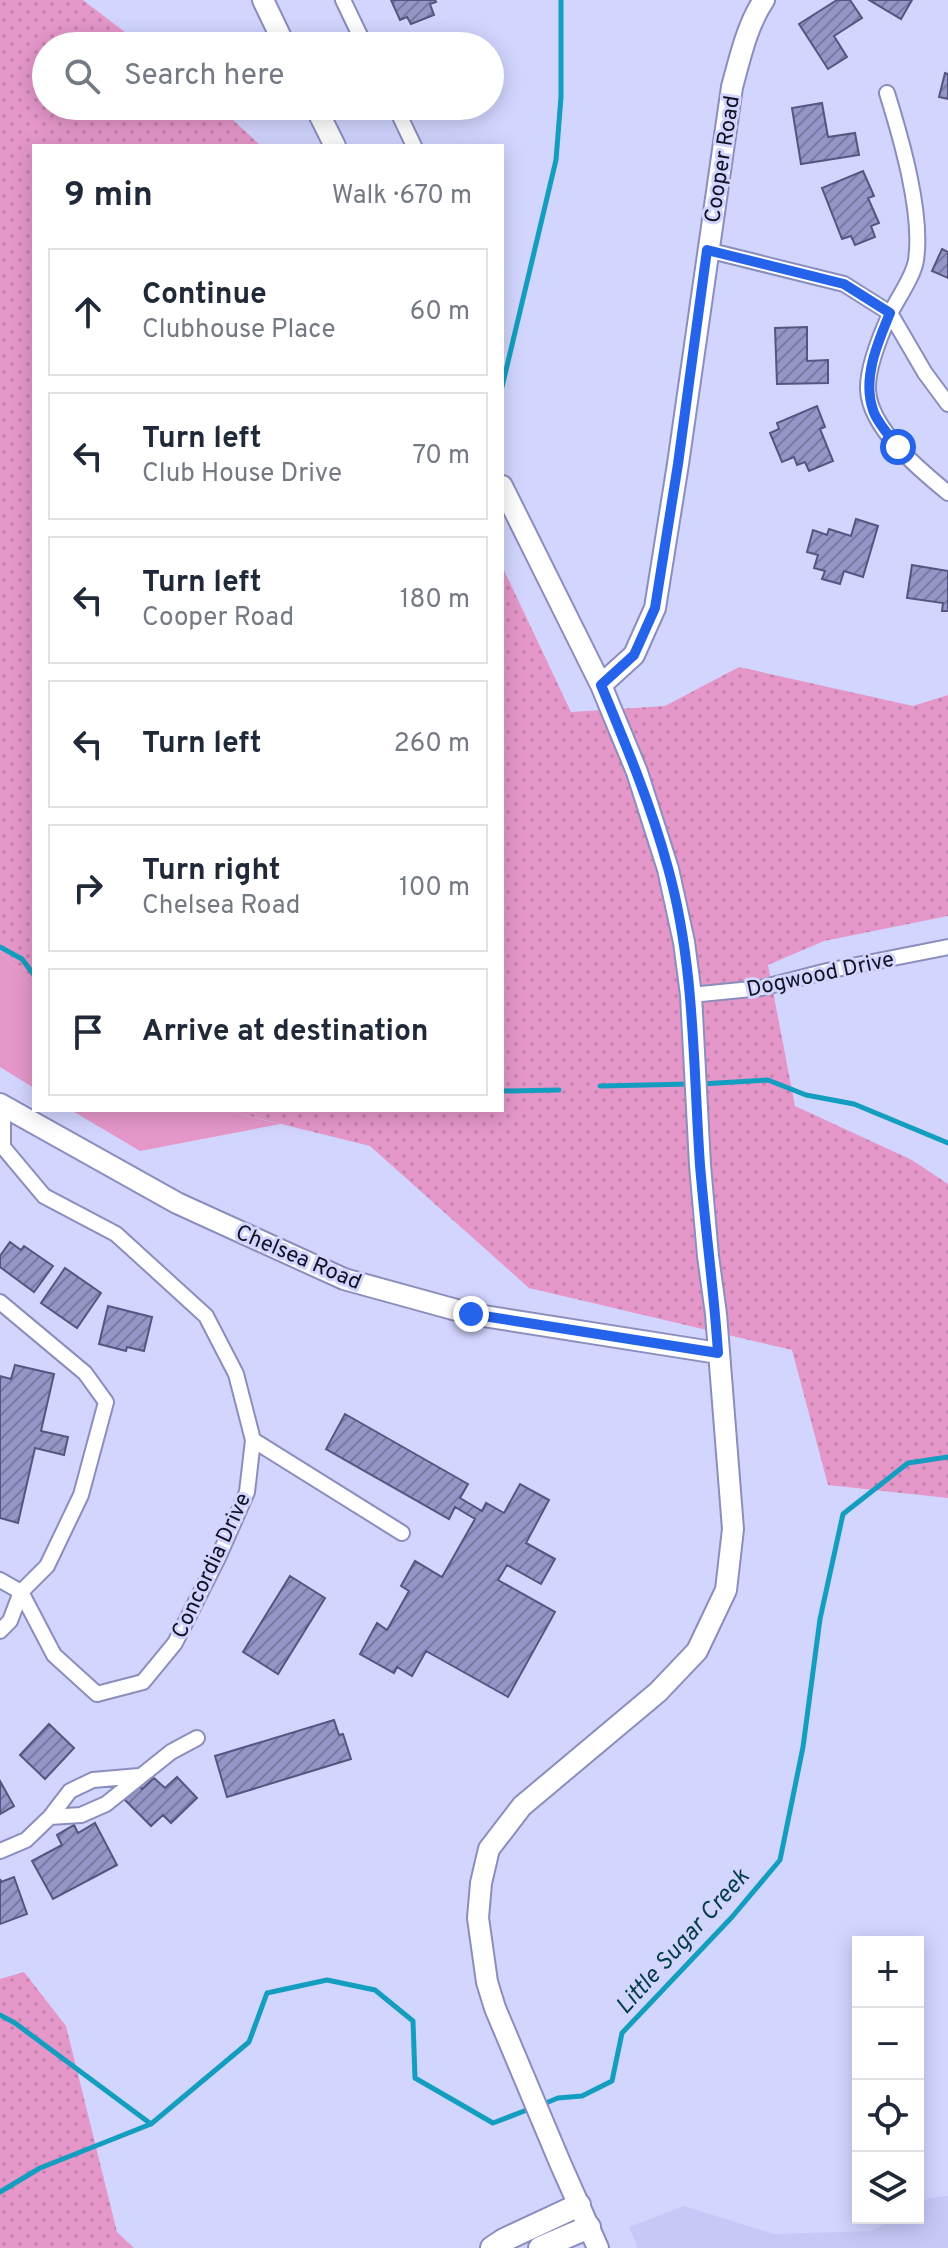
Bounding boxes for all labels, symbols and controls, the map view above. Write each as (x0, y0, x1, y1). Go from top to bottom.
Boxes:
search box (32, 32, 504, 120)
icon: search (60, 54, 104, 98)
text: Search here (124, 58, 284, 95)
street label: Cooper Road (700, 94, 747, 225)
text: 9 min (64, 175, 153, 218)
text: Walk · 670 m (332, 180, 472, 213)
text: Continue (142, 277, 267, 314)
icon: ahead (66, 290, 110, 334)
text: 60 m (410, 296, 470, 329)
text: Clubhouse Place (142, 314, 336, 347)
text: Turn left (142, 421, 262, 458)
route start (880, 429, 916, 465)
icon: left (66, 434, 110, 478)
text: 70 m (412, 440, 470, 473)
text: Club House Drive (142, 458, 342, 491)
text: Turn left (142, 565, 262, 602)
icon: left (66, 578, 110, 622)
text: 180 m (400, 584, 470, 617)
text: Cooper Road (142, 602, 294, 635)
icon: left (66, 722, 110, 766)
text: Turn left (142, 726, 262, 763)
text: 260 m (394, 728, 470, 761)
text: Turn right (142, 853, 280, 890)
icon: right (66, 866, 110, 910)
text: 100 m (399, 872, 470, 905)
text: Chelsea Road (142, 890, 300, 923)
street label: Dogwood Drive (744, 947, 897, 1004)
icon: arrive (66, 1010, 110, 1054)
text: Arrive at destination (142, 1014, 428, 1051)
street label: Chelsea Road (231, 1220, 365, 1297)
route end (453, 1296, 489, 1332)
street label: Concordia Drive (167, 1489, 258, 1643)
water label: Little Sugar Creek (610, 1863, 757, 2021)
map controls (852, 1936, 924, 2224)
button: + (852, 1936, 924, 2008)
button: − (852, 2008, 924, 2080)
button: locate (852, 2080, 924, 2152)
button: layers (852, 2152, 924, 2224)

